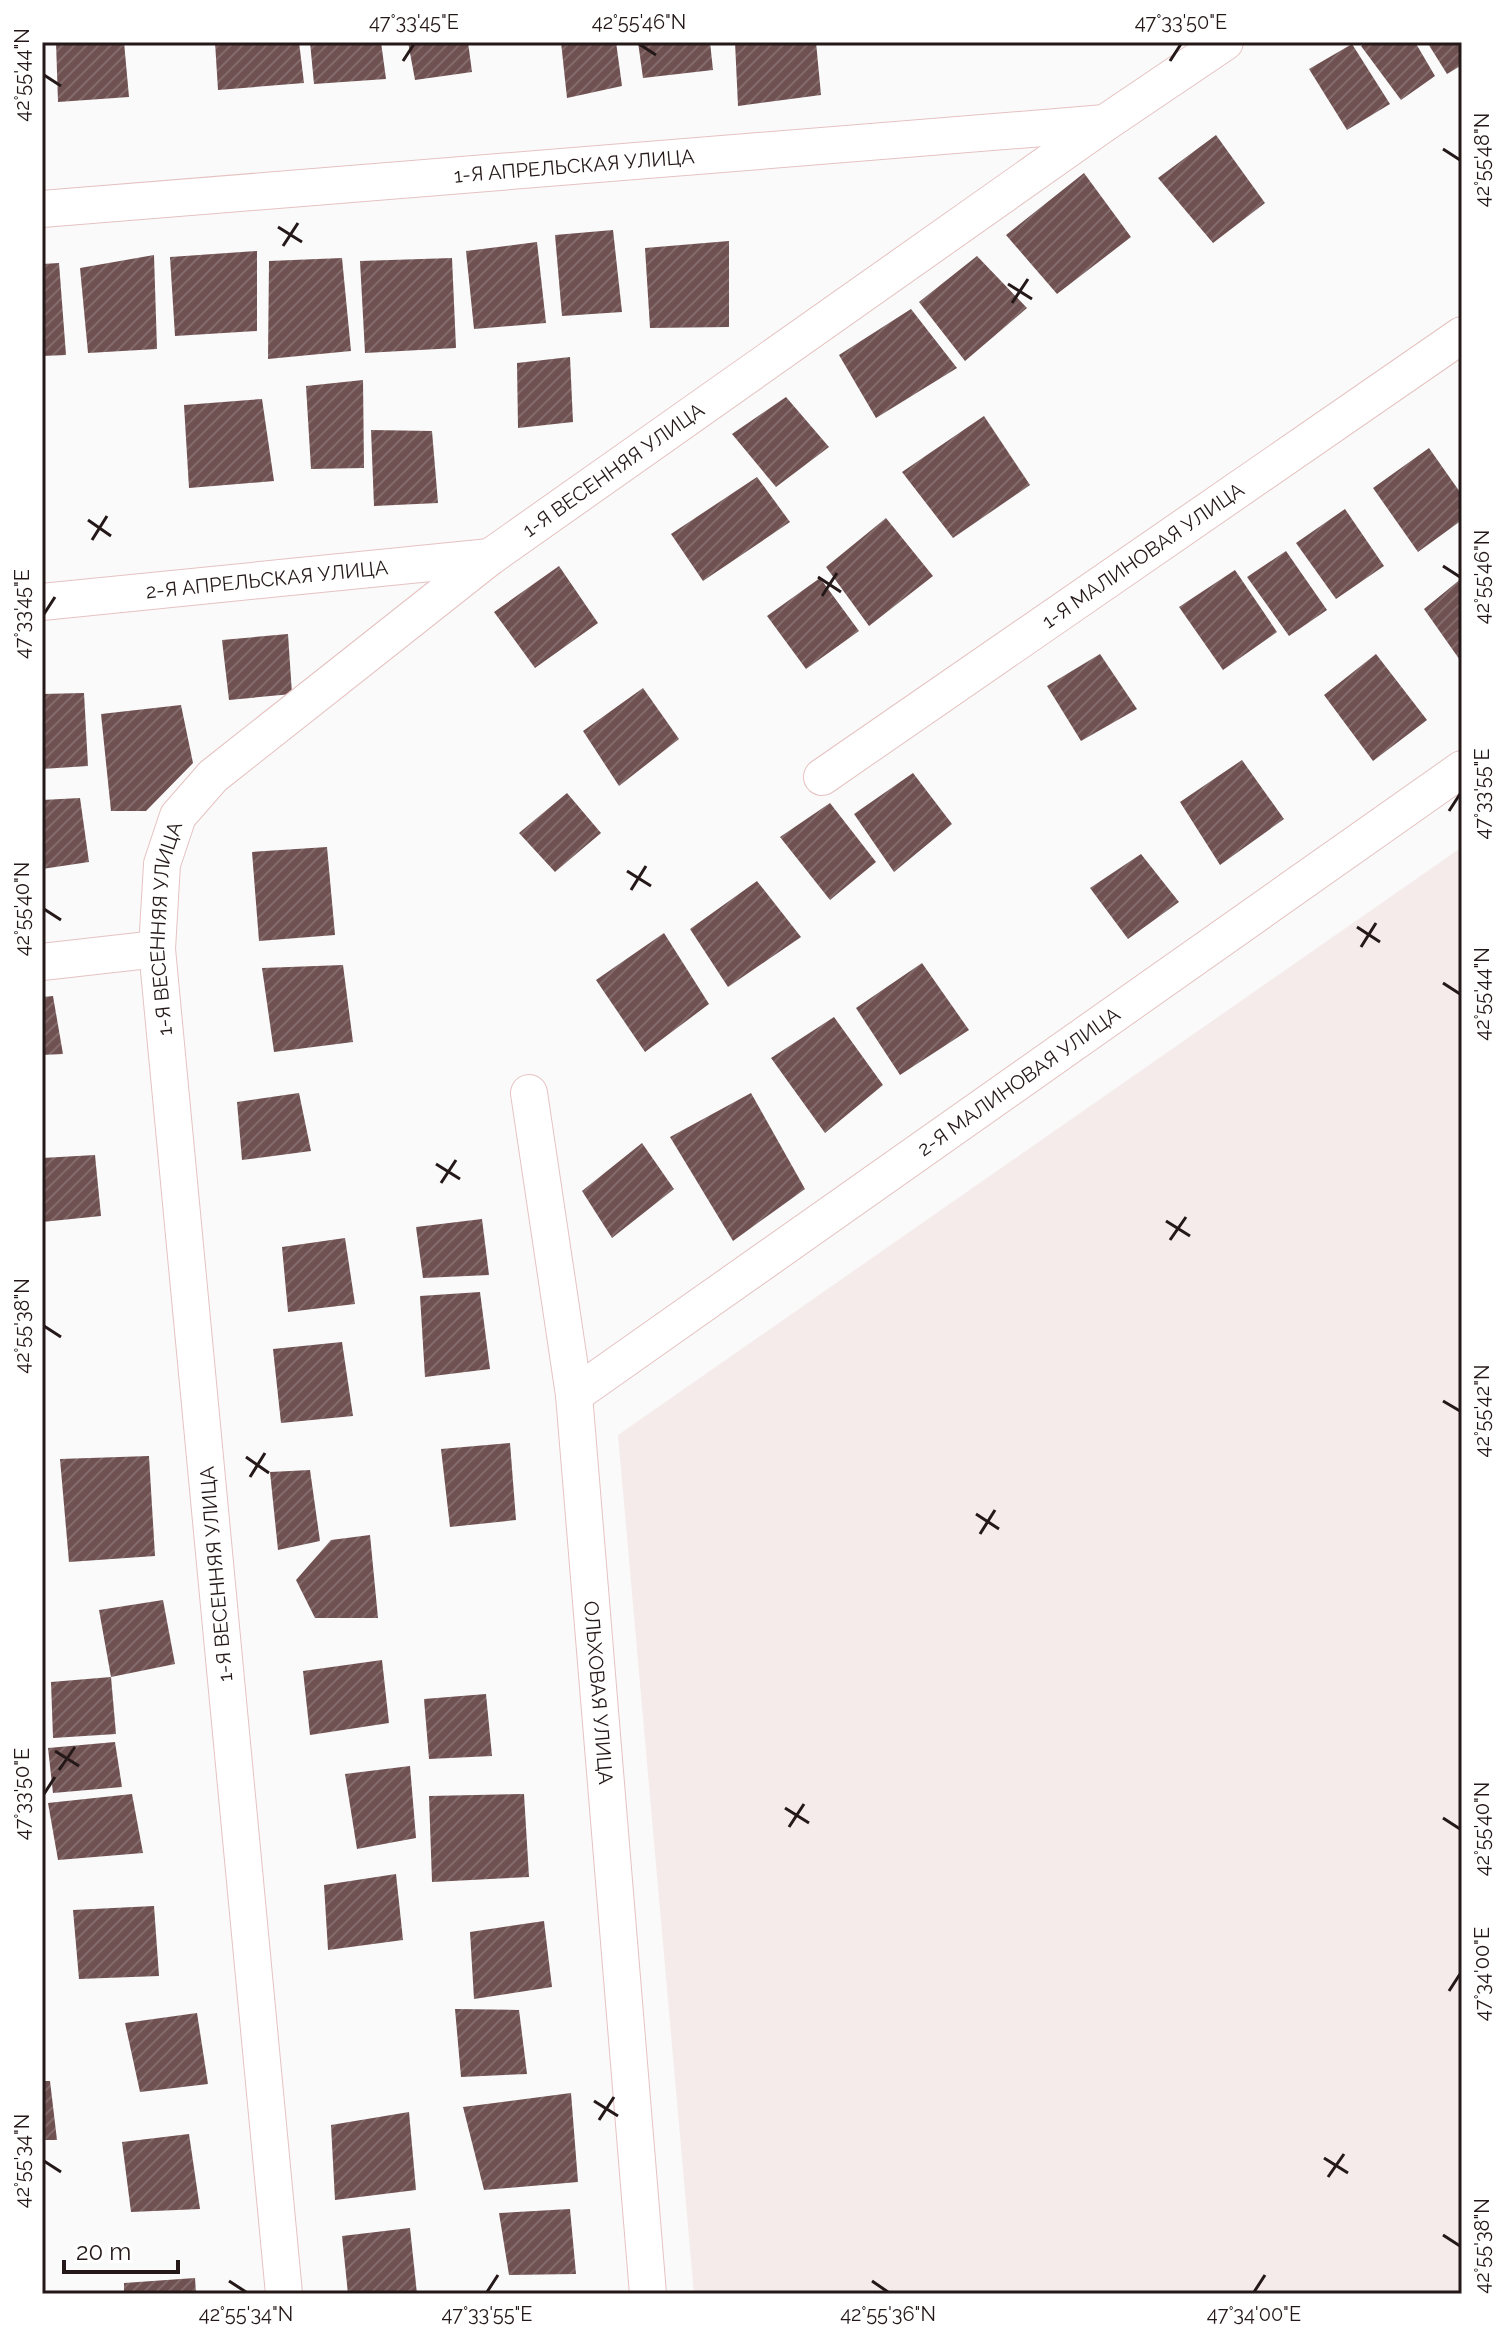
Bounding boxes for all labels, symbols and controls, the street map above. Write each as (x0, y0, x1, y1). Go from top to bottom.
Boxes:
text: 47°33'45"E (369, 10, 459, 34)
text: 42°55'46"N (592, 10, 686, 34)
text: 47°33'50"E (1135, 10, 1227, 34)
text: 42°55'44"N (10, 28, 34, 122)
text: 42°55'48"N (1470, 113, 1494, 207)
street label: 1-Я АПРЕЛЬСКАЯ УЛИЦА (453, 144, 696, 188)
street label: 1-Я ВЕСЕННЯЯ УЛИЦА (518, 398, 709, 542)
street label: 1-Я МАЛИНОВАЯ УЛИЦА (1037, 477, 1249, 633)
text: 42°55'46"N (1470, 530, 1494, 624)
street label: 2-Я АПРЕЛЬСКАЯ УЛИЦА (145, 555, 390, 604)
text: 47°33'45"E (10, 569, 34, 659)
text: 47°33'55"E (1470, 748, 1494, 840)
street label: 1-Я ВЕСЕННЯЯ УЛИЦА (145, 818, 187, 1037)
text: 42°55'40"N (10, 862, 34, 956)
text: 42°55'44"N (1470, 947, 1494, 1041)
street label: 2-Я МАЛИНОВАЯ УЛИЦА (913, 1002, 1125, 1161)
text: 42°55'38"N (10, 1278, 34, 1374)
text: 42°55'42"N (1470, 1365, 1494, 1457)
street label: 1-Я ВЕСЕННЯЯ УЛИЦА (195, 1465, 237, 1683)
street label: ОЛЬХОВАЯ УЛИЦА (579, 1600, 618, 1786)
text: 47°33'50"E (10, 1748, 34, 1840)
text: 42°55'40"N (1470, 1782, 1494, 1876)
text: 47°34'00"E (1470, 1927, 1494, 2021)
text: 42°55'34"N (10, 2114, 34, 2208)
text: 42°55'38"N (1470, 2198, 1494, 2294)
scale bar (64, 2224, 178, 2274)
text: 20 m (76, 2237, 131, 2266)
text: 42°55'34"N (199, 2302, 293, 2326)
text: 47°33'55"E (441, 2302, 533, 2326)
text: 42°55'36"N (840, 2302, 936, 2326)
text: 47°34'00"E (1207, 2302, 1301, 2326)

